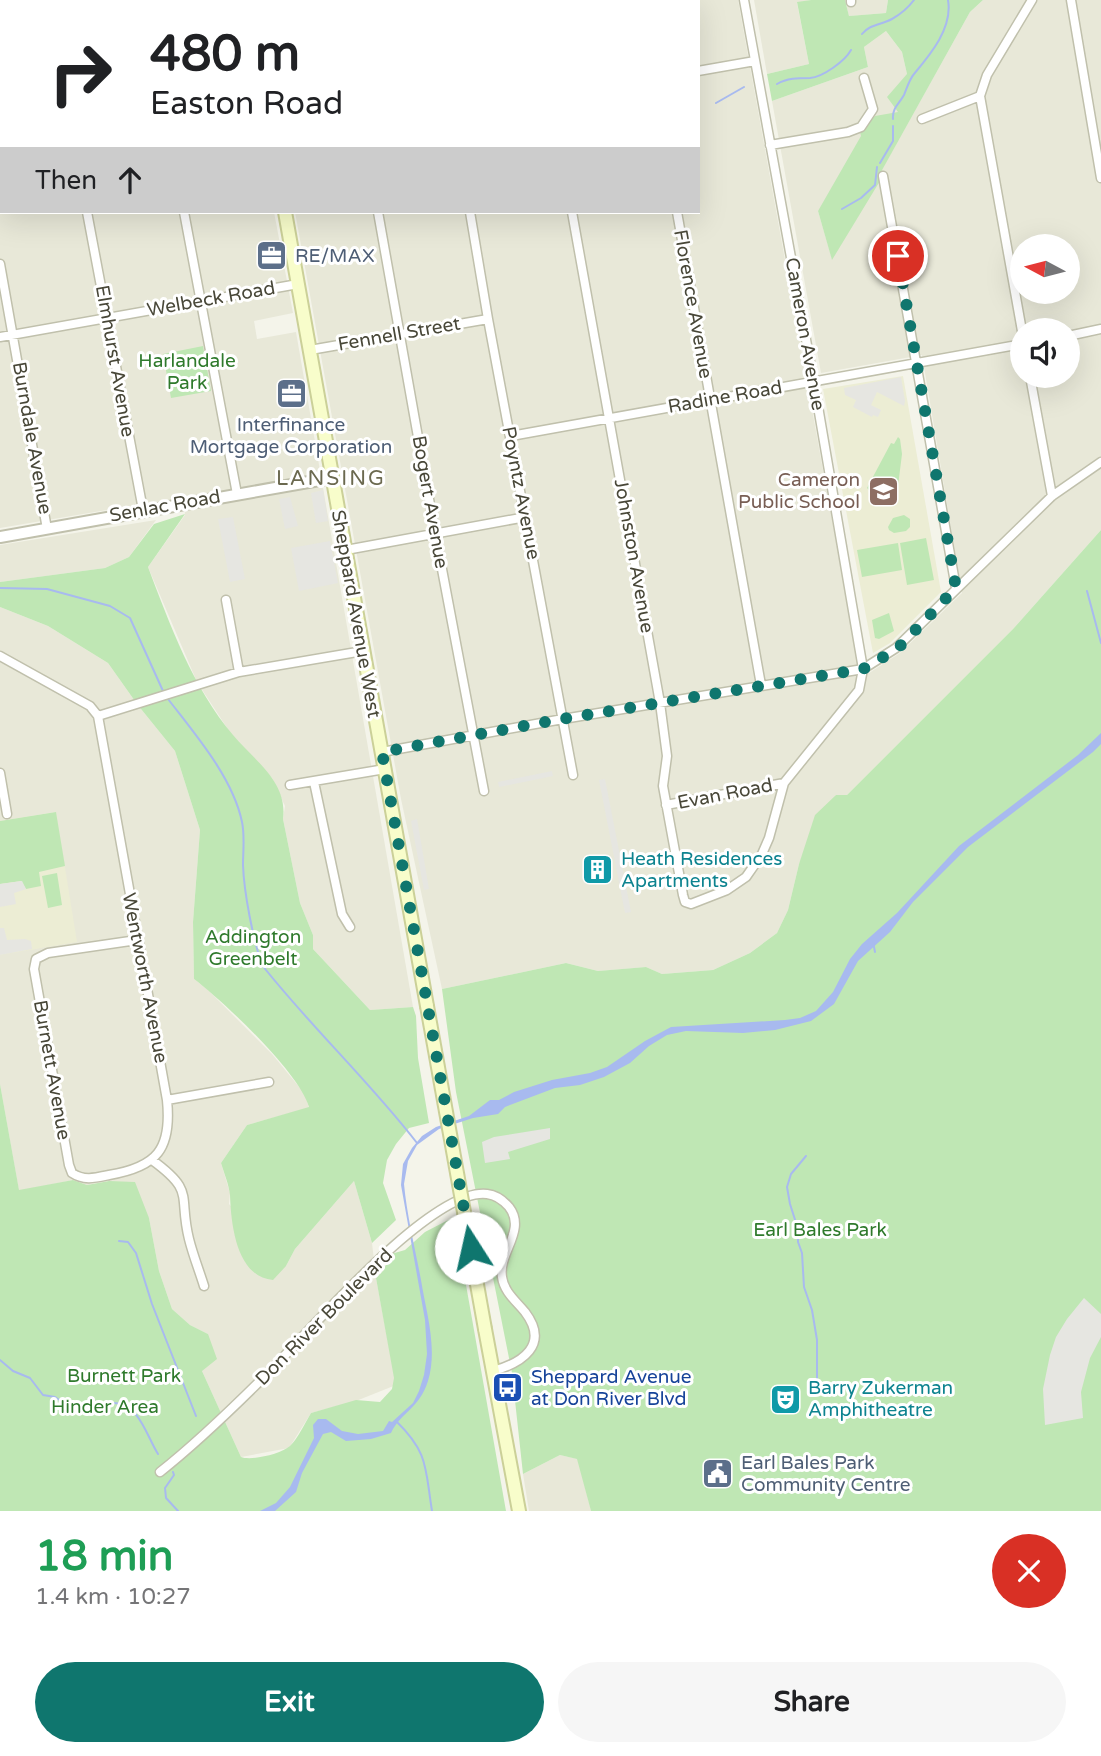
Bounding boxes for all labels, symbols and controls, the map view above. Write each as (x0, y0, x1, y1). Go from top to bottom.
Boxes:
text: 480 m (150, 25, 300, 84)
icon: right (35, 28, 126, 119)
text: Easton Road (150, 85, 343, 123)
icon: ahead (111, 161, 149, 199)
text: Then (35, 165, 97, 196)
pin (868, 226, 928, 286)
street label: Florence Avenue (669, 228, 717, 380)
north arrow (1010, 234, 1080, 304)
map controls (1010, 234, 1080, 388)
icon: arrive (879, 237, 917, 275)
office icon: RE/MAX (255, 239, 289, 273)
place label: RE/MAX (295, 245, 375, 267)
street label: Cameron Avenue (781, 256, 829, 412)
street label: Welbeck Road (145, 277, 277, 321)
street label: Elmhurst Avenue (91, 283, 139, 439)
street label: Fennell Street (336, 312, 462, 356)
button: sound (1010, 318, 1080, 388)
park label: Harlandale Park (138, 350, 236, 394)
street label: Burndale Avenue (8, 360, 56, 516)
street label: Radine Road (666, 376, 784, 418)
office icon: Interfinance Mortgage Corporation (274, 377, 308, 411)
place label: Interfinance Mortgage Corporation (190, 414, 392, 458)
street label: Poyntz Avenue (497, 425, 545, 561)
street label: Bogert Avenue (407, 434, 453, 570)
district label: LANSING (276, 466, 386, 491)
place label: Cameron Public School (738, 469, 860, 513)
school or university icon: Cameron Public School (866, 474, 900, 508)
street label: Johnston Avenue (610, 477, 658, 635)
street label: Senlac Road (108, 485, 222, 527)
street label: Sheppard Avenue West (327, 508, 385, 720)
street label: Evan Road (675, 774, 775, 814)
place label: Heath Residences Apartments (621, 848, 782, 892)
building icon: Heath Residences Apartments (581, 853, 615, 887)
street label: Wentworth Avenue (118, 891, 172, 1065)
park label: Addington Greenbelt (205, 926, 301, 970)
street label: Burnett Avenue (29, 998, 75, 1142)
position arrow (434, 1211, 508, 1285)
park label: Earl Bales Park (753, 1219, 887, 1241)
street label: Don River Boulevard (251, 1244, 397, 1390)
park label: Burnett Park (67, 1365, 181, 1387)
place label: Sheppard Avenue at Don River Blvd (531, 1366, 691, 1410)
bus stop icon: Sheppard Avenue at Don River Blvd (491, 1371, 525, 1405)
place label: Barry Zukerman Amphitheatre (808, 1377, 953, 1421)
theatre icon: Barry Zukerman Amphitheatre (768, 1382, 802, 1416)
park label: Hinder Area (51, 1396, 159, 1418)
place label: Earl Bales Park Community Centre (741, 1452, 910, 1496)
public building icon: Earl Bales Park Community Centre (701, 1457, 735, 1491)
text: 18 min (35, 1531, 173, 1582)
button: close (992, 1534, 1066, 1608)
text: 1.4 km · 10:27 (35, 1583, 191, 1611)
button: Exit (35, 1662, 544, 1742)
button: Share (558, 1662, 1066, 1742)

